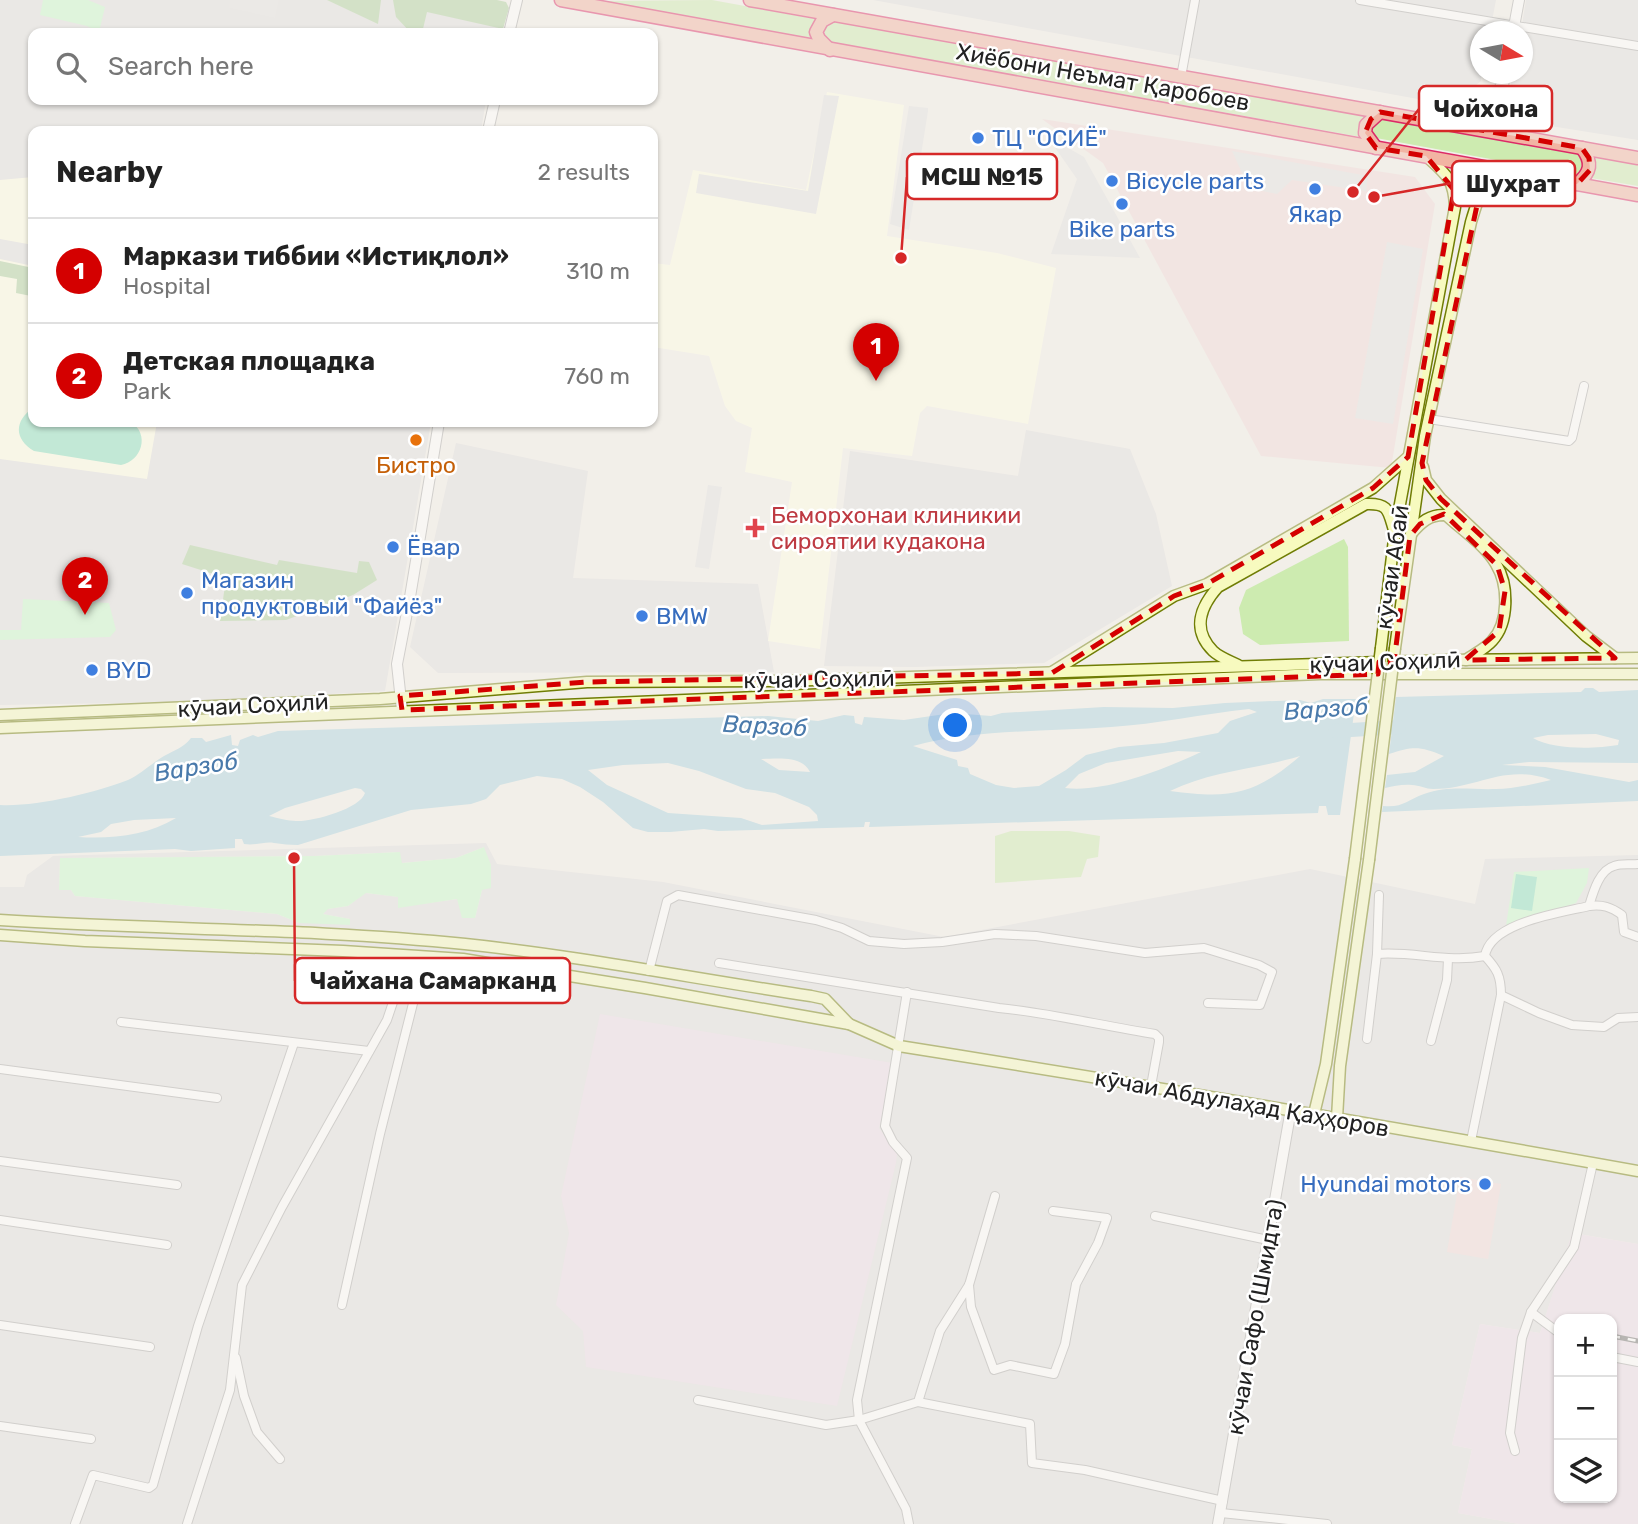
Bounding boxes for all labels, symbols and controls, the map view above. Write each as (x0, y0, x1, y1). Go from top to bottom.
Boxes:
north arrow (1470, 21, 1533, 84)
search box (28, 28, 658, 105)
street label: Хиёбони Неъмат Қаробоев (954, 37, 1252, 117)
icon: search (52, 48, 90, 86)
text: Search here (108, 51, 254, 82)
callout: Чойхона (1419, 86, 1552, 131)
text: Чойхона (1434, 95, 1539, 123)
place label: ТЦ "ОСИЁ" (992, 124, 1107, 152)
marker: ТЦ "ОСИЁ" (970, 130, 986, 146)
text: Nearby (56, 154, 163, 190)
callout: МСШ №15 (907, 154, 1057, 199)
text: 2 results (538, 158, 630, 186)
callout: Шухрат (1452, 161, 1575, 206)
text: МСШ №15 (921, 163, 1043, 191)
place label: Bicycle parts (1126, 167, 1264, 195)
text: Шухрат (1466, 170, 1560, 198)
marker: Bicycle parts (1104, 173, 1120, 189)
marker: Якар (1307, 181, 1323, 197)
marker: Bike parts (1114, 196, 1130, 212)
place label: Якар (1288, 200, 1342, 228)
place label: Bike parts (1069, 215, 1175, 243)
text: Маркази тиббии «Истиқлол» (123, 241, 509, 272)
text: 1 (73, 257, 85, 285)
text: 310 m (566, 257, 630, 285)
text: Hospital (123, 272, 211, 300)
pin: 1 (853, 323, 899, 381)
text: Детская площадка (123, 346, 375, 377)
text: 2 (72, 362, 86, 390)
text: 760 m (564, 362, 630, 390)
text: Park (123, 377, 171, 405)
marker: Бистро (408, 432, 424, 448)
place label: Бистро (376, 451, 456, 479)
place label: Беморхонаи клиникии сироятии кудакона (771, 501, 1021, 555)
street label: кӯчаи Абаӣ (1369, 503, 1415, 631)
marker: Беморхонаи клиникии сироятии кудакона (745, 518, 765, 538)
place label: Ёвар (407, 533, 460, 561)
marker: Ёвар (385, 539, 401, 555)
pin: 2 (62, 557, 108, 615)
place label: Магазин продуктовый "Файёз" (201, 566, 442, 620)
marker: Магазин продуктовый "Файёз" (179, 585, 195, 601)
place label: BMW (656, 602, 708, 630)
marker: BMW (634, 608, 650, 624)
street label: кӯчаи Соҳилӣ (1309, 645, 1461, 679)
place label: BYD (106, 656, 152, 684)
marker: BYD (84, 662, 100, 678)
street label: кӯчаи Соҳилӣ (743, 664, 895, 694)
street label: кӯчаи Соҳилӣ (177, 687, 329, 723)
water label: Варзоб (1283, 692, 1369, 726)
your location (938, 708, 972, 742)
water label: Варзоб (722, 710, 808, 742)
water label: Варзоб (152, 747, 240, 787)
callout: Чайхана Самарканд (295, 958, 570, 1003)
text: Чайхана Самарканд (310, 967, 557, 995)
street label: кӯчаи Абдулаҳад Қаҳҳоров (1093, 1063, 1391, 1143)
place label: Hyundai motors (1300, 1170, 1471, 1198)
marker: Hyundai motors (1477, 1176, 1493, 1192)
street label: кӯчаи Сафо (Шмидта) (1220, 1197, 1290, 1437)
map controls (1554, 1314, 1617, 1503)
button: + (1554, 1314, 1617, 1377)
button: − (1554, 1377, 1617, 1440)
button: layers (1554, 1440, 1617, 1503)

